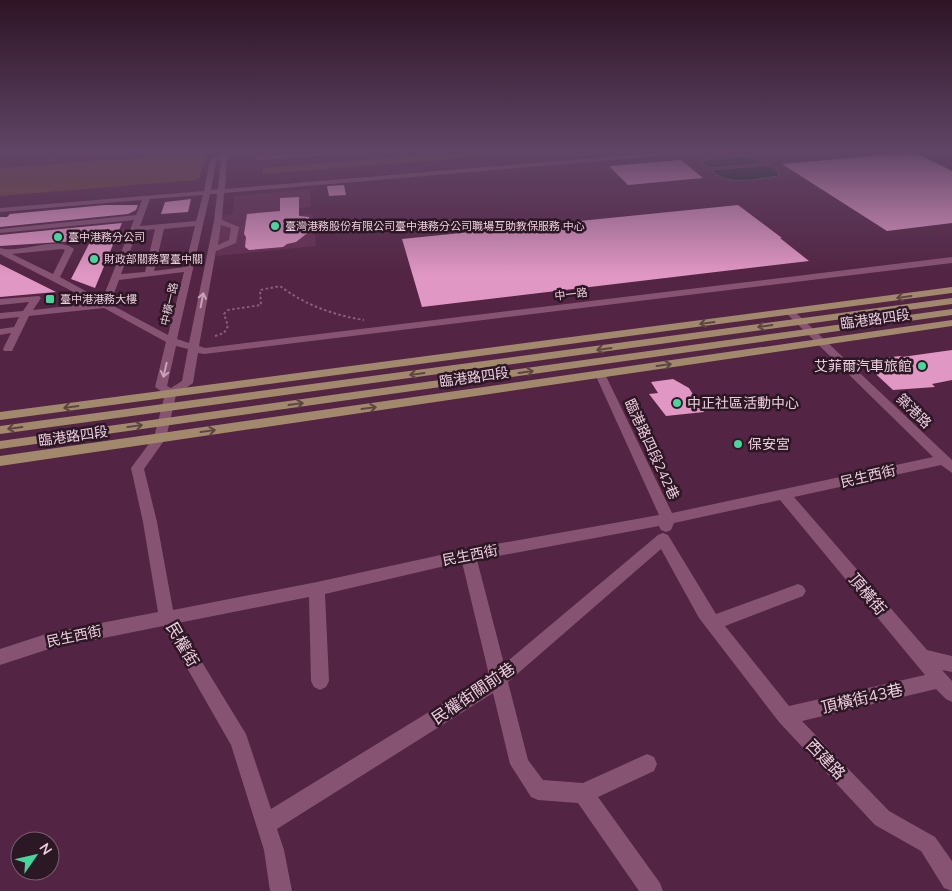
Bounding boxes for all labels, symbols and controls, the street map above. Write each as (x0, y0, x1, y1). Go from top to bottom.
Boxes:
place label: 臺灣港務股份有限公司臺中港務分公司職場互助教保服務 中心 (285, 219, 585, 233)
marker: 臺灣港務股份有限公司臺中港務分公司職場互助教保服務 中心 (269, 220, 281, 232)
place label: 臺中港務分公司 (68, 230, 145, 244)
marker: 臺中港務分公司 (52, 231, 64, 243)
place label: 財政部關務署臺中關 (104, 252, 203, 266)
marker: 財政部關務署臺中關 (88, 253, 100, 265)
street label: 中橫一路 (157, 281, 181, 327)
street label: 中一路 (554, 285, 588, 303)
place label: 臺中港港務大樓 (60, 292, 137, 306)
one-way arrow (198, 292, 208, 308)
one-way arrow (896, 292, 912, 302)
marker: 臺中港港務大樓 (44, 293, 56, 305)
street label: 臨港路四段 (839, 305, 911, 333)
one-way arrow (699, 318, 715, 328)
one-way arrow (757, 322, 773, 332)
one-way arrow (596, 344, 612, 354)
place label: 艾菲爾汽車旅館 (814, 357, 912, 375)
one-way arrow (656, 359, 672, 369)
marker: 艾菲爾汽車旅館 (916, 360, 928, 372)
one-way arrow (160, 361, 169, 377)
street label: 臨港路四段 (438, 363, 510, 391)
one-way arrow (518, 366, 534, 376)
one-way arrow (409, 369, 425, 379)
street label: 築港路 (893, 390, 935, 432)
place label: 中正社區活動中心 (687, 394, 799, 412)
street label: 臨港路四段242巷 (621, 396, 683, 502)
marker: 中正社區活動中心 (671, 397, 683, 409)
one-way arrow (288, 399, 304, 409)
one-way arrow (63, 402, 79, 412)
one-way arrow (361, 402, 377, 412)
one-way arrow (127, 421, 143, 431)
street label: 臨港路四段 (37, 422, 109, 450)
one-way arrow (8, 423, 24, 433)
one-way arrow (200, 426, 216, 436)
place label: 保安宮 (748, 435, 790, 453)
marker: 保安宮 (732, 438, 744, 450)
street label: 民生西街 (839, 461, 897, 491)
street label: 民生西街 (441, 541, 499, 569)
street label: 頂橫街 (845, 569, 891, 619)
street label: 民權街 (162, 618, 204, 670)
street label: 民生西街 (45, 621, 103, 651)
street label: 民權街關前巷 (428, 658, 518, 728)
street label: 頂橫街43巷 (819, 679, 905, 717)
street label: 西建路 (802, 735, 850, 783)
north arrow (10, 831, 60, 881)
text: N (35, 839, 56, 858)

